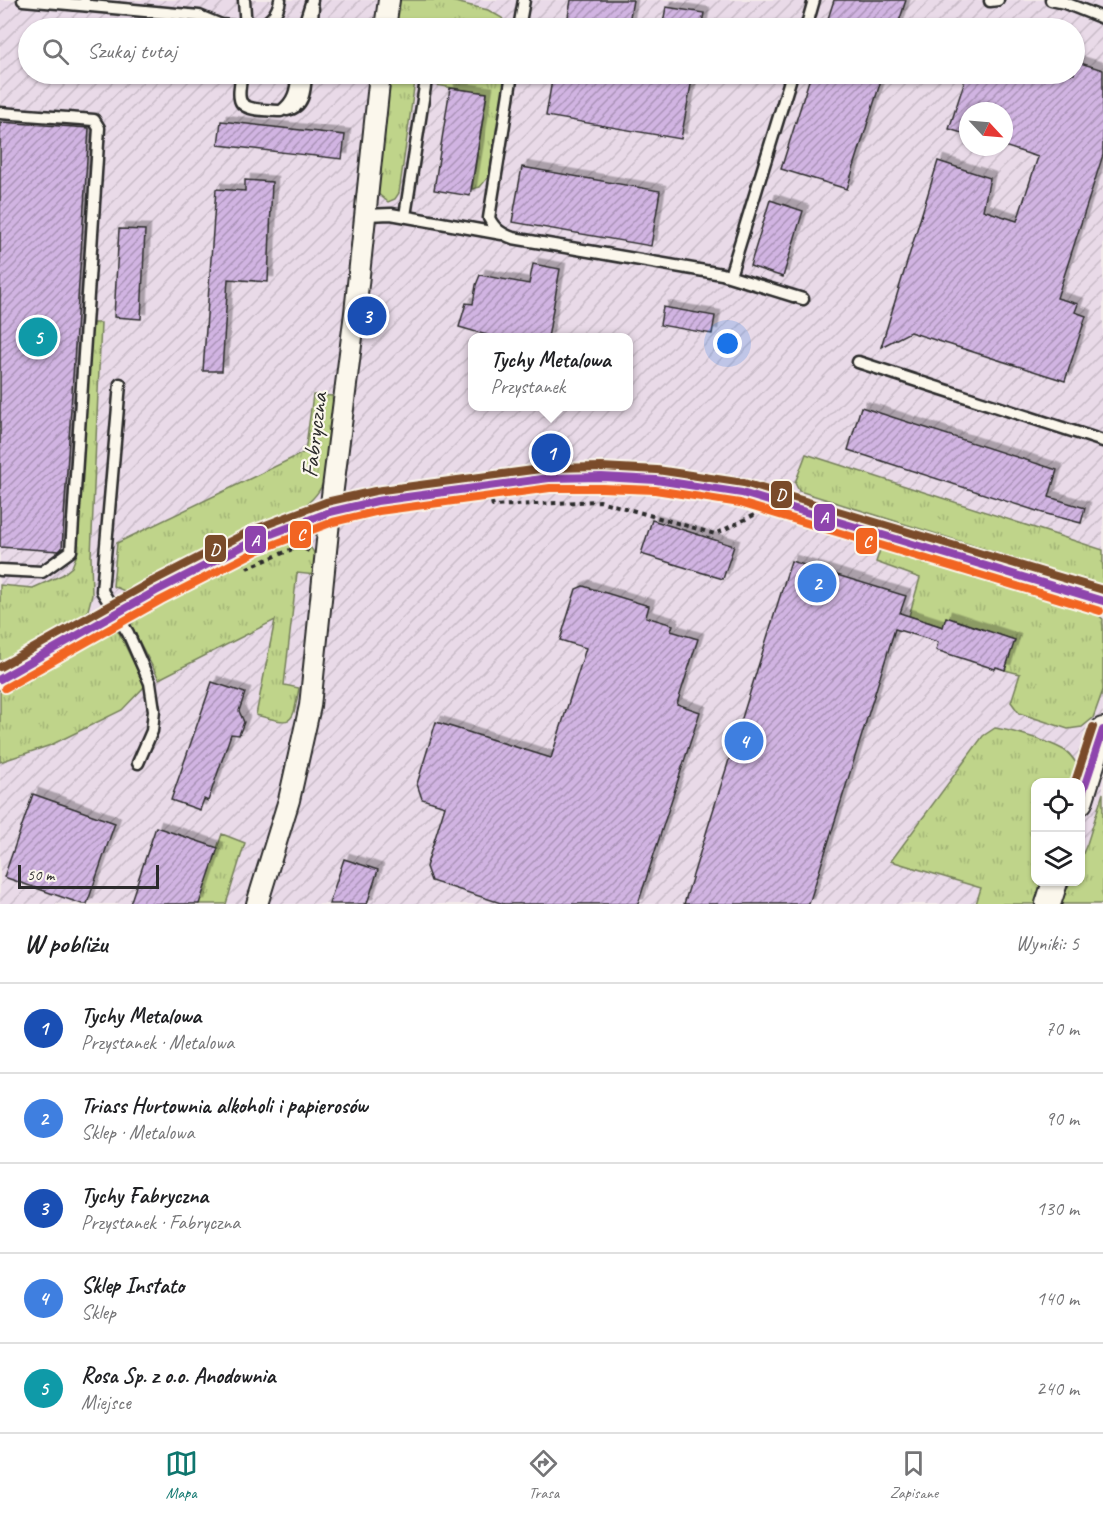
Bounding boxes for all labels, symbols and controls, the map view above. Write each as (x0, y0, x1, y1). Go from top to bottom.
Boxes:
search box (18, 18, 1085, 84)
icon: search (39, 35, 72, 68)
text: Szukaj tutaj (87, 37, 177, 65)
north arrow (959, 102, 1013, 156)
pin: 3 (348, 294, 386, 338)
pin: 5 (18, 314, 57, 360)
your location (713, 329, 742, 358)
popup (468, 333, 633, 411)
text: Tychy Metalowa (490, 346, 611, 374)
text: Przystanek (490, 374, 565, 399)
street label: Fabryczna (294, 389, 334, 479)
pin: 1 (532, 430, 570, 476)
line badge: D (770, 480, 793, 509)
text: D (776, 485, 787, 505)
line badge: A (813, 503, 836, 532)
text: A (820, 508, 830, 528)
line badge: C (289, 520, 312, 549)
line badge: A (244, 525, 267, 554)
text: C (297, 525, 307, 545)
line badge: C (855, 527, 878, 555)
text: A (251, 531, 261, 551)
text: C (863, 532, 873, 552)
line badge: D (204, 534, 227, 563)
text: D (210, 540, 221, 560)
pin: 2 (798, 560, 836, 606)
pin: 4 (724, 718, 764, 764)
map controls (1031, 778, 1085, 886)
button: locate (1031, 778, 1085, 832)
button: layers (1031, 832, 1085, 886)
scale bar (18, 862, 159, 890)
text: 50 m (27, 865, 54, 885)
text: W pobliżu (24, 927, 107, 960)
text: Wyniki: 5 (1016, 931, 1079, 956)
text: Tychy Metalowa (81, 1002, 201, 1030)
text: 1 (39, 1016, 48, 1041)
text: 70 m (1045, 1016, 1079, 1041)
text: Przystanek · Metalowa (81, 1030, 234, 1055)
text: Triass Hurtownia alkoholi i papierosów (81, 1092, 367, 1120)
text: 2 (39, 1106, 48, 1131)
text: 90 m (1045, 1106, 1079, 1131)
text: Sklep · Metalowa (81, 1120, 194, 1145)
text: Tychy Fabryczna (81, 1182, 208, 1210)
text: 3 (39, 1196, 48, 1221)
text: 130 m (1036, 1196, 1079, 1221)
text: Przystanek · Fabryczna (81, 1210, 240, 1235)
text: Sklep Instato (81, 1272, 184, 1300)
text: 4 (39, 1286, 48, 1311)
text: 140 m (1036, 1286, 1079, 1311)
text: Sklep (81, 1300, 116, 1325)
text: Rosa Sp. z o.o. Anodownia (81, 1362, 275, 1390)
text: 5 (39, 1376, 48, 1401)
text: 240 m (1036, 1376, 1079, 1401)
text: Miejsce (81, 1390, 131, 1415)
tab: Mapa (165, 1447, 198, 1503)
tab: Trasa (527, 1447, 560, 1503)
tab: Zapisane (890, 1447, 938, 1503)

